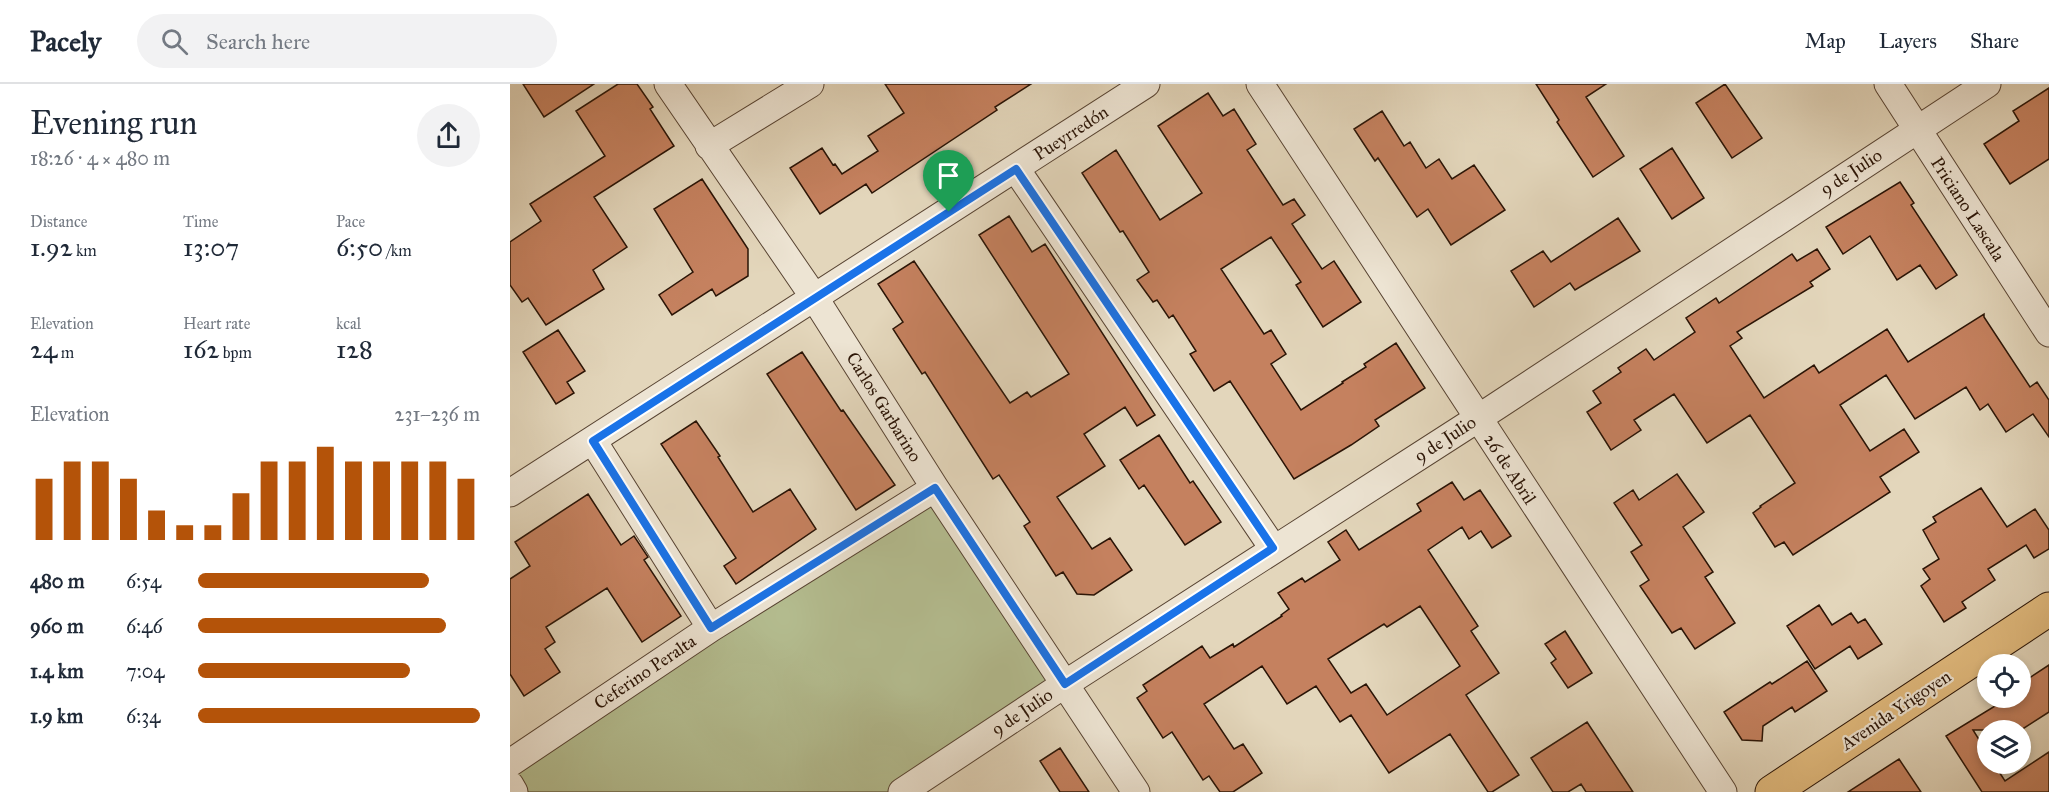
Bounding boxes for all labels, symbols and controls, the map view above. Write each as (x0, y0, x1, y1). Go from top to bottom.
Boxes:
search box (137, 14, 557, 68)
text: Pacely (30, 24, 101, 59)
icon: search (158, 25, 191, 58)
text: Search here (206, 28, 310, 55)
text: Map (1805, 28, 1846, 54)
text: Layers (1879, 28, 1937, 54)
text: Share (1970, 28, 2019, 54)
street label: Pueyrredón (1030, 101, 1113, 165)
text: Evening run (30, 103, 197, 143)
button: share (417, 104, 480, 167)
street label: 9 de Julio (1816, 144, 1887, 201)
text: 18:26 · 4 × 480 m (30, 146, 170, 170)
pin (923, 150, 974, 212)
street label: Priciano Lascala (1926, 153, 2010, 266)
icon: arrive (932, 159, 965, 192)
text: Distance (30, 212, 87, 231)
text: Time (183, 212, 218, 231)
text: Pace (336, 212, 365, 231)
text: 1.92 (30, 231, 72, 263)
text: 13:07 (183, 231, 239, 263)
text: 6:50 (336, 231, 383, 263)
text: km (72, 241, 97, 260)
text: /km (383, 241, 412, 260)
text: Elevation (30, 314, 94, 333)
text: Heart rate (183, 314, 250, 333)
text: kcal (336, 314, 361, 333)
text: 24 (30, 333, 57, 365)
text: 162 (183, 333, 219, 365)
text: 128 (336, 333, 373, 365)
text: m (57, 343, 74, 362)
text: bpm (219, 343, 252, 362)
street label: Carlos Garbarino (841, 348, 927, 466)
text: Elevation (30, 402, 109, 426)
text: 231–236 m (395, 402, 480, 426)
street label: 9 de Julio (1410, 411, 1481, 468)
street label: 26 de Abril (1479, 430, 1541, 509)
text: 480 m (30, 569, 85, 593)
text: 6:54 (126, 569, 161, 593)
text: 960 m (30, 614, 84, 638)
text: 6:46 (126, 614, 163, 638)
street label: Ceferino Peralta (590, 630, 700, 714)
map controls (1977, 654, 2031, 774)
button: locate (1977, 654, 2031, 708)
text: 1.4 km (30, 659, 84, 683)
text: 7:04 (126, 659, 165, 683)
street label: Avenida Yrigoyen (1836, 665, 1956, 756)
street label: 9 de Julio (987, 683, 1057, 741)
text: 1.9 km (30, 704, 83, 728)
text: 6:34 (126, 704, 160, 728)
button: layers (1977, 720, 2031, 774)

